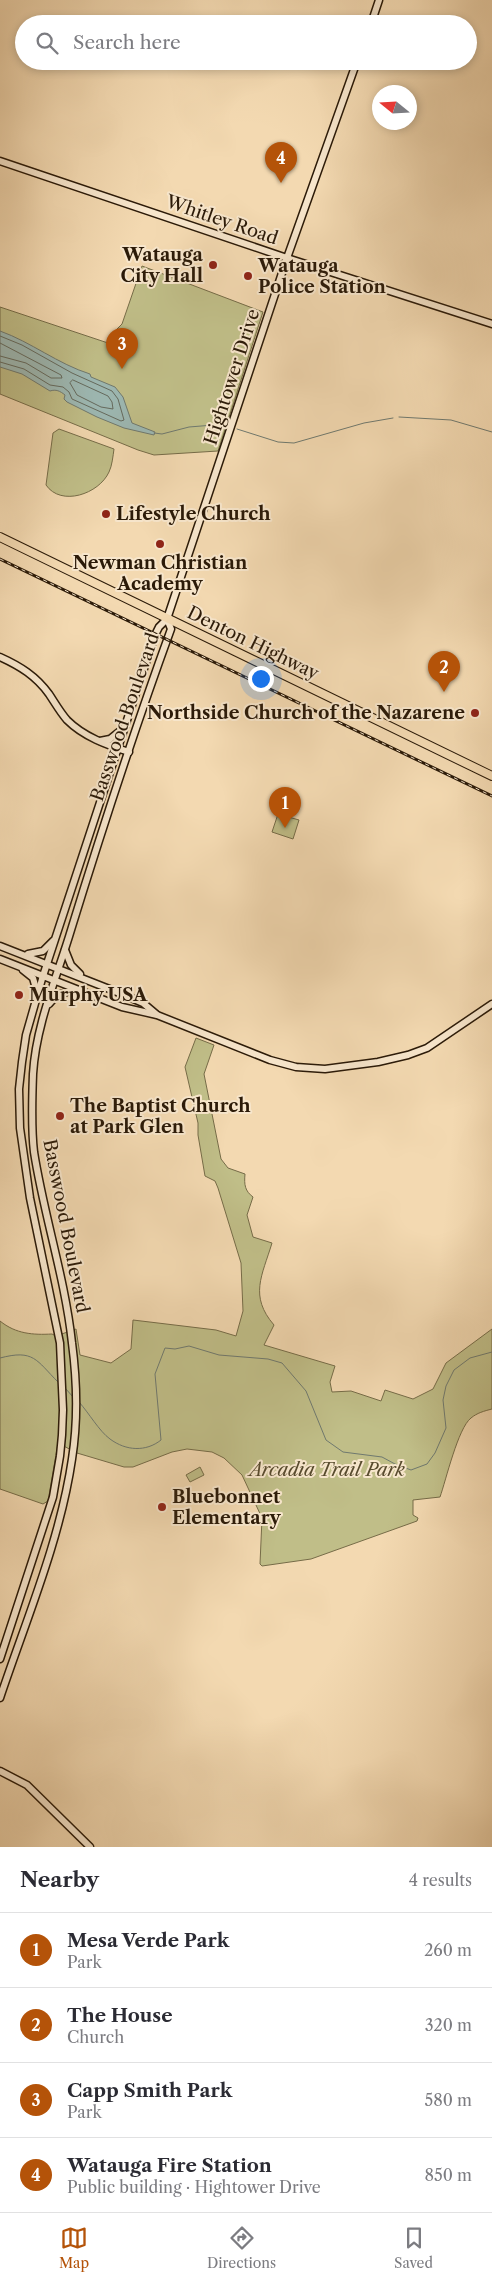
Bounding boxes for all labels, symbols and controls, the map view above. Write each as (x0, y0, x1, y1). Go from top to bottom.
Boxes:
search box (15, 15, 477, 70)
icon: search (33, 29, 61, 57)
text: Search here (73, 31, 181, 54)
north arrow (372, 85, 417, 130)
pin: 4 (265, 142, 297, 183)
street label: Whitley Road (162, 190, 281, 249)
place label: Watauga City Hall (120, 244, 204, 287)
place label: Watauga Police Station (257, 255, 387, 298)
marker: Watauga City Hall (207, 259, 219, 271)
marker: Watauga Police Station (242, 270, 254, 282)
street label: Hightower Drive (200, 306, 264, 448)
pin: 3 (106, 328, 138, 369)
place label: Lifestyle Church (116, 503, 271, 525)
marker: Lifestyle Church (100, 508, 112, 520)
marker: Newman Christian Academy (154, 538, 166, 550)
place label: Newman Christian Academy (73, 552, 248, 595)
street label: Denton Highway (183, 602, 323, 685)
street label: Basswood Boulevard (86, 630, 164, 804)
pin: 2 (428, 651, 460, 692)
your location (248, 666, 274, 692)
place label: Northside Church of the Nazarene (147, 702, 465, 724)
marker: Northside Church of the Nazarene (469, 707, 481, 719)
pin: 1 (269, 787, 301, 828)
place label: Murphy USA (29, 984, 148, 1006)
marker: Murphy USA (13, 989, 25, 1001)
place label: The Baptist Church at Park Glen (70, 1095, 251, 1138)
marker: The Baptist Church at Park Glen (54, 1110, 66, 1122)
street label: Basswood Boulevard (38, 1137, 94, 1315)
park label: Arcadia Trail Park (246, 1459, 405, 1481)
place label: Bluebonnet Elementary (172, 1486, 282, 1529)
marker: Bluebonnet Elementary (156, 1501, 168, 1513)
text: Nearby (20, 1867, 99, 1892)
text: 4 results (409, 1870, 472, 1890)
text: Mesa Verde Park (67, 1929, 229, 1952)
text: 1 (32, 1940, 40, 1960)
text: 260 m (424, 1940, 472, 1960)
text: Park (67, 1952, 102, 1972)
text: The House (67, 2004, 173, 2027)
text: 2 (31, 2015, 41, 2035)
text: 320 m (425, 2015, 472, 2035)
text: Church (67, 2027, 124, 2047)
text: Capp Smith Park (67, 2079, 232, 2102)
text: 3 (31, 2090, 41, 2110)
text: 580 m (425, 2090, 472, 2110)
text: Park (67, 2102, 102, 2122)
text: Watauga Fire Station (67, 2154, 272, 2177)
text: 4 (31, 2165, 41, 2185)
text: 850 m (425, 2165, 472, 2185)
text: Public building · Hightower Drive (67, 2177, 321, 2197)
tab: Map (59, 2224, 89, 2272)
tab: Directions (207, 2224, 276, 2272)
tab: Saved (394, 2224, 433, 2272)

